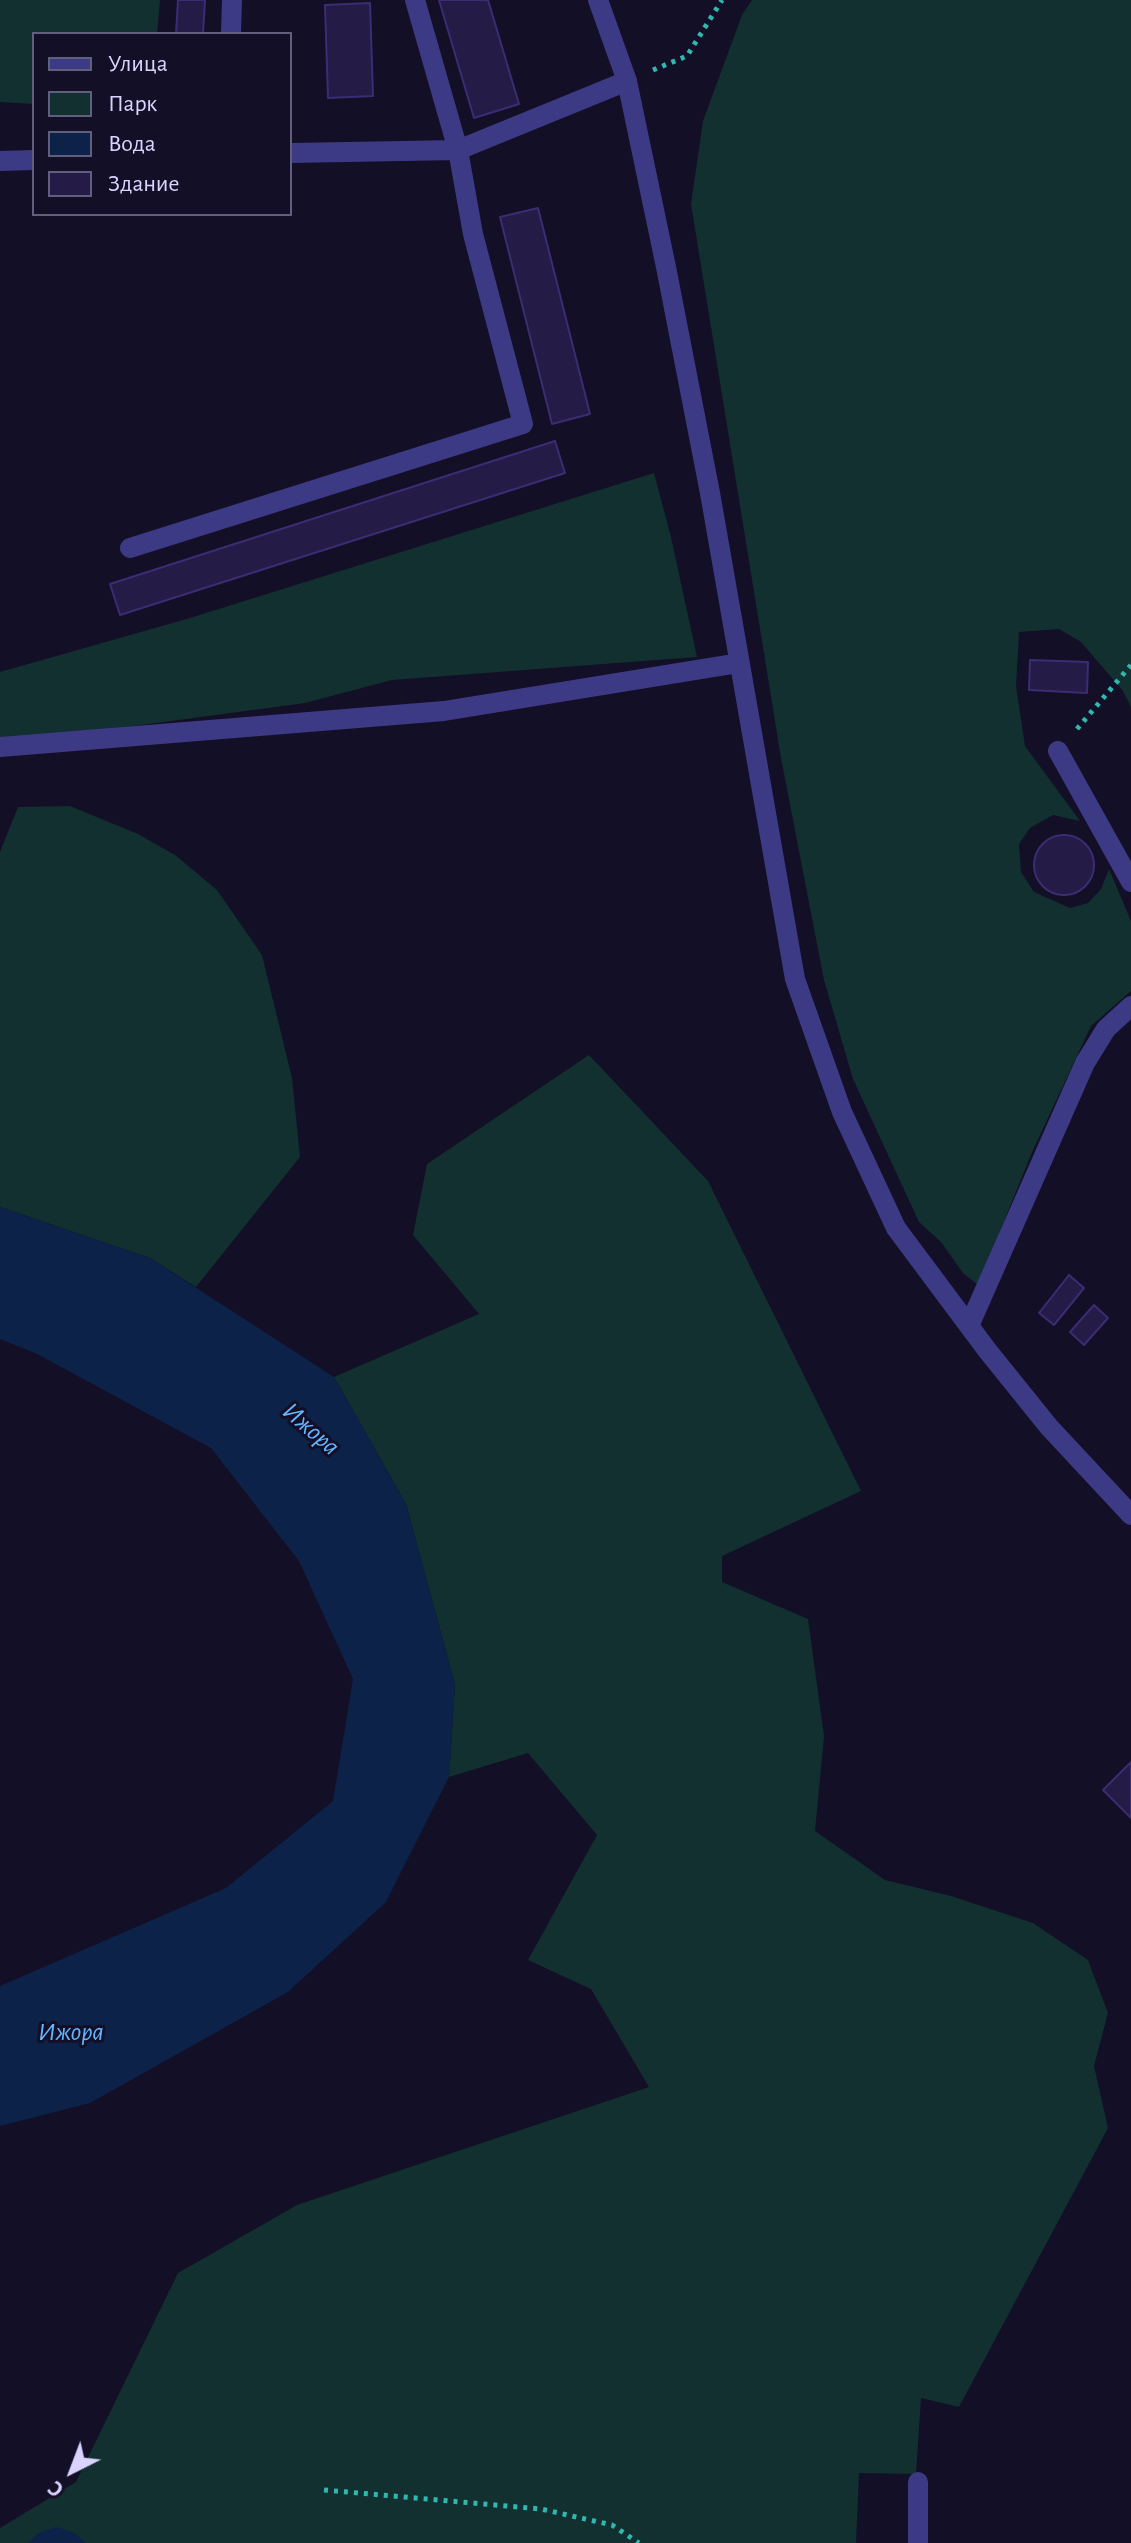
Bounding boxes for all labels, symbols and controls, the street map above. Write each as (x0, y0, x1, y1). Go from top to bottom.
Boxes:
legend (32, 32, 292, 216)
text: Улица (108, 52, 168, 76)
text: Парк (108, 92, 157, 116)
text: Вода (108, 132, 156, 156)
text: Здание (108, 172, 179, 196)
water label: Ижора (276, 1396, 346, 1462)
water label: Ижора (38, 2016, 104, 2048)
north arrow (32, 2431, 112, 2511)
text: С (44, 2477, 68, 2501)

